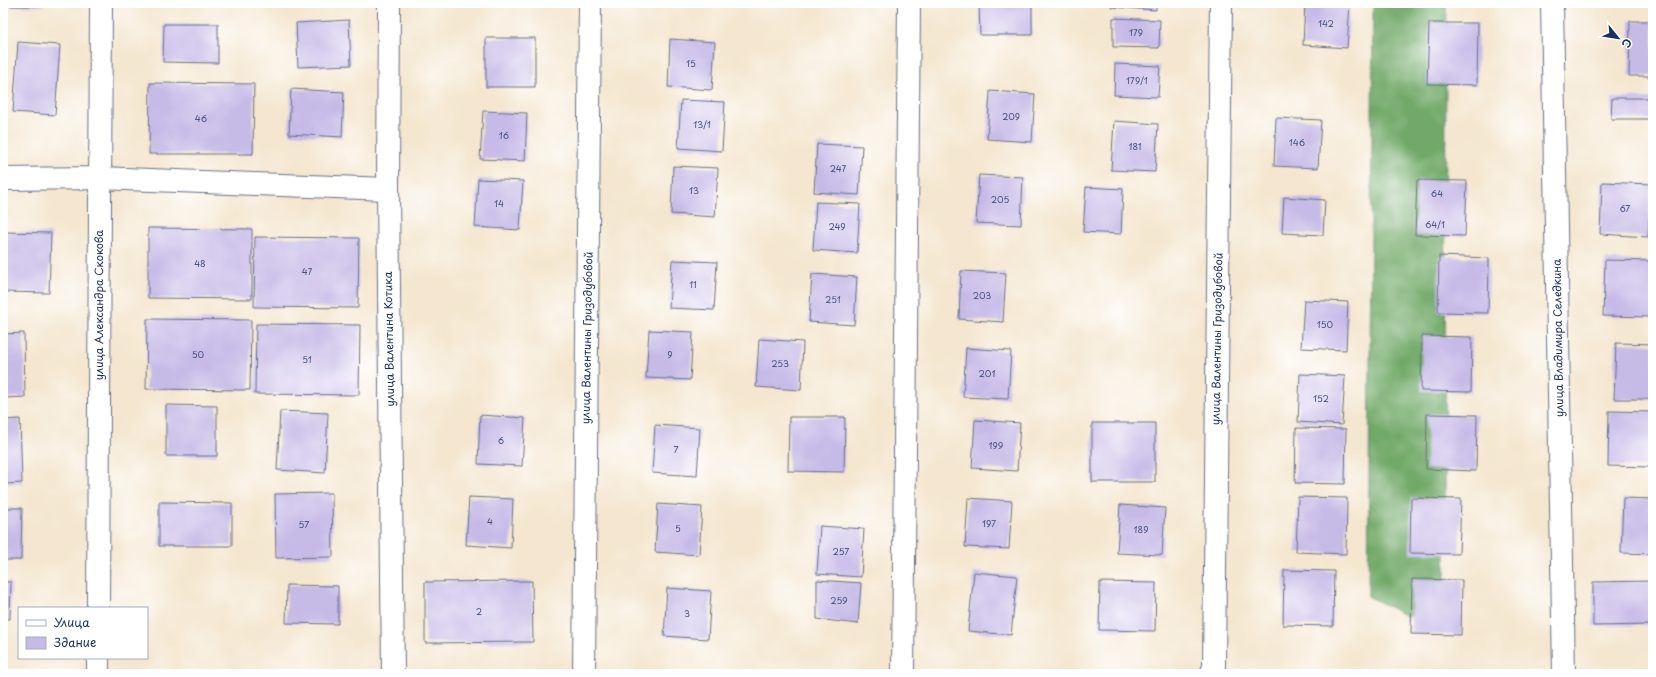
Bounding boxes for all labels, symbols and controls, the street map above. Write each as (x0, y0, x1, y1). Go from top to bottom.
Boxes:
house number: 142 (1318, 16, 1334, 30)
north arrow (1598, 18, 1638, 58)
house number: 179 (1129, 25, 1143, 39)
text: С (1618, 35, 1637, 51)
house number: 15 (686, 56, 696, 70)
house number: 179/1 (1126, 73, 1148, 87)
house number: 209 (1002, 109, 1020, 123)
house number: 46 (195, 111, 207, 125)
house number: 13/1 (693, 117, 711, 131)
house number: 16 (499, 128, 509, 142)
house number: 146 (1289, 135, 1305, 149)
house number: 181 (1129, 139, 1141, 153)
house number: 247 (830, 161, 847, 175)
house number: 13 (689, 183, 699, 197)
house number: 64 (1431, 186, 1443, 200)
house number: 205 (991, 192, 1009, 206)
house number: 14 (494, 196, 504, 210)
house number: 67 (1619, 201, 1631, 215)
house number: 64/1 (1425, 217, 1445, 231)
house number: 249 (828, 219, 846, 233)
street label: улица Александра Скокова (90, 230, 107, 380)
street label: улица Валентины Гризодубовой (576, 252, 597, 424)
street label: улица Валентины Гризодубовой (1206, 253, 1227, 425)
house number: 48 (194, 256, 206, 270)
street label: улица Владимира Селедкина (1548, 259, 1567, 417)
house number: 47 (302, 264, 312, 278)
street label: улица Валентина Котика (379, 271, 398, 407)
house number: 11 (689, 277, 697, 291)
house number: 203 (973, 288, 991, 302)
house number: 251 (825, 292, 841, 306)
house number: 150 (1317, 317, 1334, 331)
house number: 50 (192, 347, 205, 361)
house number: 9 (667, 347, 673, 361)
house number: 51 (302, 352, 312, 366)
house number: 253 (771, 356, 789, 370)
house number: 201 (979, 366, 995, 380)
house number: 152 (1313, 391, 1329, 405)
house number: 6 (498, 433, 504, 447)
house number: 199 (989, 438, 1004, 452)
house number: 7 (673, 442, 679, 456)
house number: 4 (487, 514, 493, 528)
house number: 197 (982, 516, 996, 530)
house number: 57 (299, 517, 309, 531)
house number: 5 (675, 521, 681, 535)
house number: 189 (1134, 522, 1148, 536)
house number: 257 (833, 544, 849, 558)
house number: 259 (830, 593, 848, 607)
house number: 2 (476, 604, 482, 618)
house number: 3 (684, 606, 690, 620)
legend (18, 607, 148, 659)
text: Улица (54, 613, 90, 631)
text: Здание (54, 633, 96, 651)

